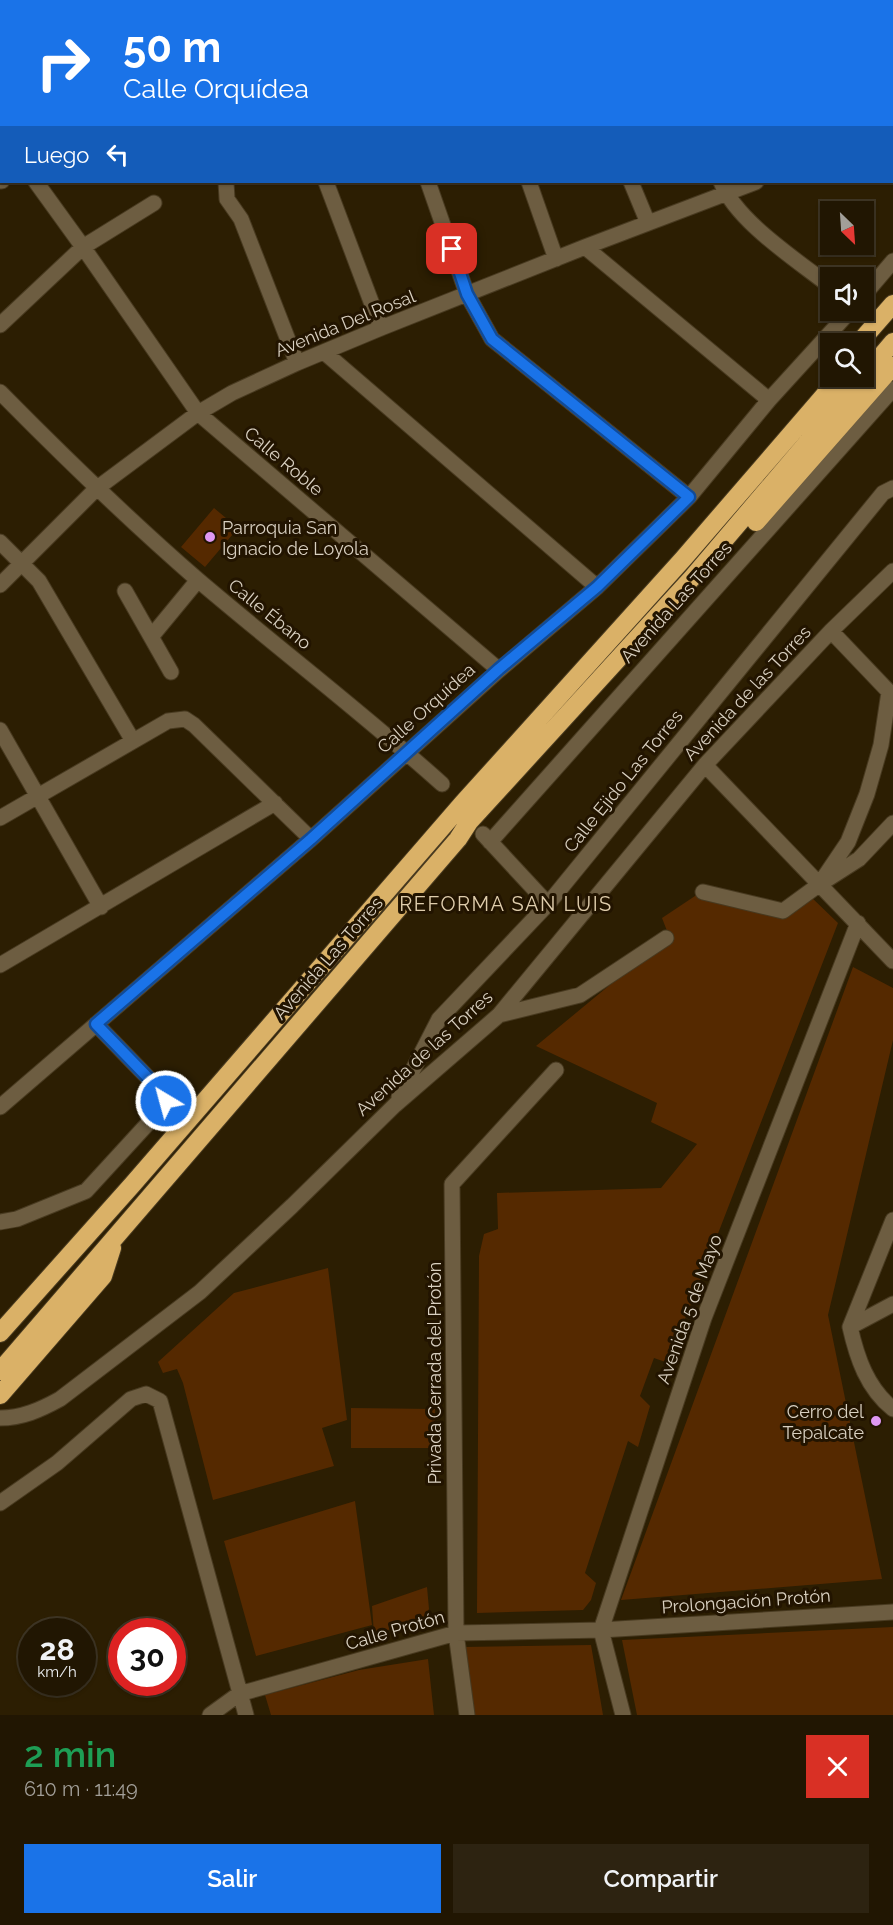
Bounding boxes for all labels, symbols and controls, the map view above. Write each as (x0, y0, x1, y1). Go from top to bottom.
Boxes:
text: 50 m (123, 23, 221, 72)
icon: right (24, 24, 102, 102)
text: Calle Orquídea (123, 73, 309, 104)
icon: left (101, 138, 134, 171)
text: Luego (24, 142, 89, 168)
north arrow (820, 201, 874, 255)
map controls (820, 201, 874, 387)
pin (426, 223, 477, 274)
icon: arrive (435, 232, 468, 265)
button: sound (820, 267, 874, 321)
street label: Avenida Del Rosal (272, 285, 418, 361)
button: search (820, 333, 874, 387)
street label: Calle Roble (241, 422, 328, 500)
place label: Parroquia San Ignacio de Loyola (222, 517, 369, 559)
marker: Parroquia San Ignacio de Loyola (203, 530, 217, 544)
street label: Avenida Las Torres (616, 537, 736, 667)
street label: Calle Ébano (224, 574, 316, 654)
street label: Avenida de las Torres (679, 621, 815, 765)
street label: Calle Orquídea (373, 659, 479, 757)
street label: Calle Ejido Las Torres (559, 705, 687, 856)
street label: Avenida Las Torres (269, 892, 387, 1024)
district label: REFORMA SAN LUIS (399, 892, 613, 916)
street label: Avenida de las Torres (351, 986, 497, 1120)
position arrow (134, 1069, 198, 1133)
street label: Avenida 5 de Mayo (652, 1231, 726, 1387)
street label: Privada Cerrada del Protón (424, 1262, 445, 1484)
place label: Cerro del Tepalcate (783, 1401, 864, 1443)
marker: Cerro del Tepalcate (869, 1414, 883, 1428)
street label: Prolongación Protón (661, 1585, 831, 1617)
street label: Calle Protón (343, 1606, 447, 1654)
speed limit sign: 30 (108, 1618, 186, 1696)
text: 28 (39, 1632, 75, 1667)
text: km/h (37, 1663, 77, 1681)
text: 2 min (24, 1733, 116, 1775)
button: close (806, 1735, 869, 1798)
text: 610 m · 11:49 (24, 1777, 138, 1801)
button: Salir (24, 1844, 441, 1913)
button: Compartir (453, 1844, 869, 1913)

